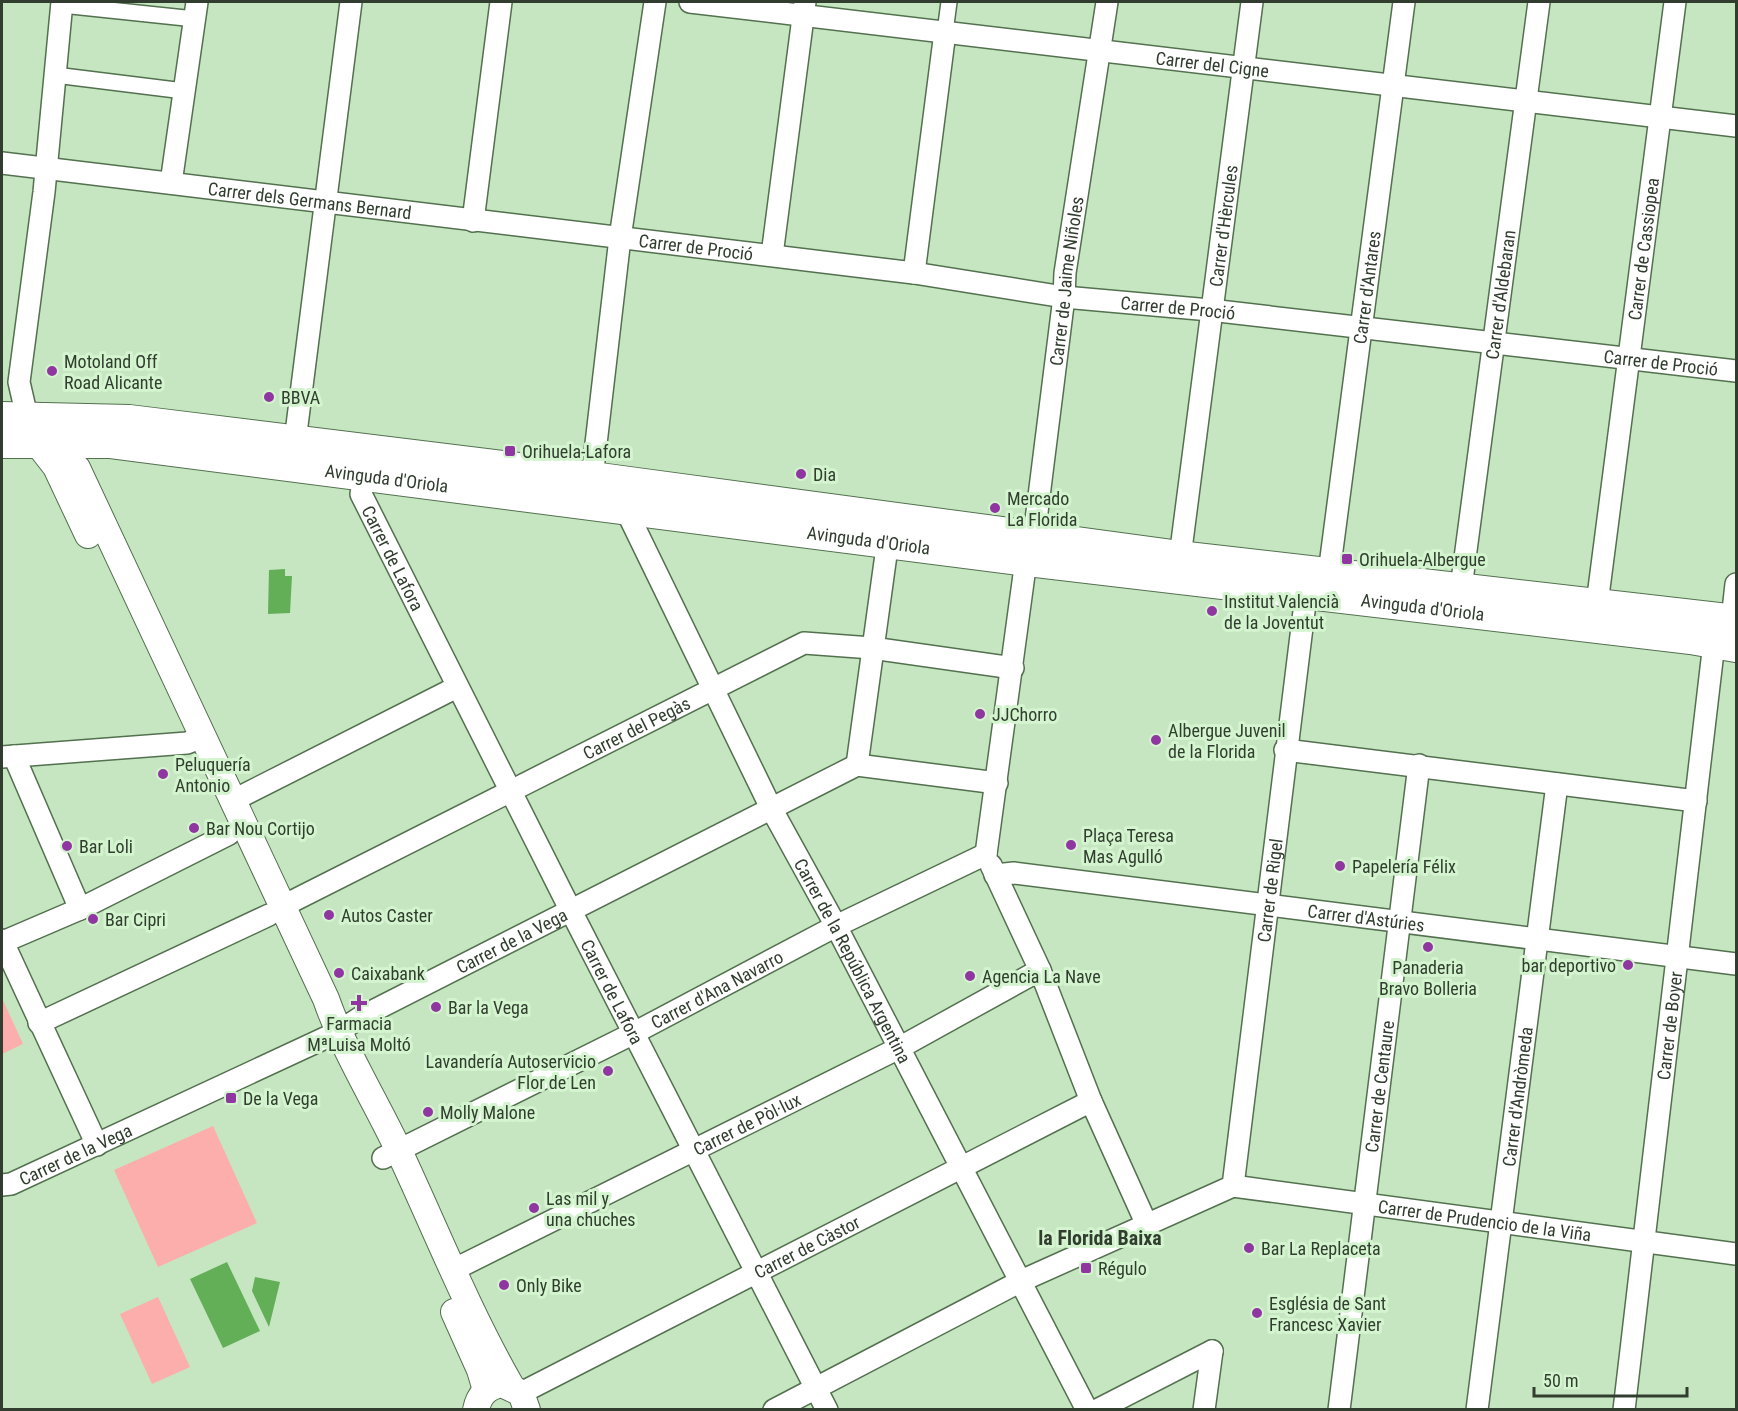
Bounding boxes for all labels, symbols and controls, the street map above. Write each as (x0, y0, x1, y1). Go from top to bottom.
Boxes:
street label: Carrer del Cigne (1155, 47, 1270, 81)
street label: Carrer d'Hèrcules (1205, 164, 1241, 288)
street label: Carrer de Cassiopea (1623, 176, 1663, 322)
street label: Carrer dels Germans Bernard (207, 177, 413, 223)
street label: Carrer de Jaime Niñoles (1045, 195, 1087, 367)
street label: Carrer d'Aldebaran (1481, 228, 1519, 361)
street label: Carrer de Proció (638, 229, 754, 264)
street label: Carrer d'Antares (1349, 230, 1384, 345)
street label: Carrer de Proció (1120, 292, 1236, 323)
street label: Carrer de Proció (1603, 345, 1719, 379)
place label: Motoland Off Road Alicante (64, 351, 162, 393)
marker: Motoland Off Road Alicante (45, 364, 59, 378)
place label: BBVA (281, 387, 321, 408)
marker: BBVA (262, 390, 276, 404)
place label: Orihuela-Lafora (522, 441, 631, 462)
marker: Orihuela-Lafora (503, 444, 517, 458)
street label: Avinguda d'Oriola (324, 459, 450, 496)
place label: Dia (813, 464, 836, 485)
marker: Dia (794, 467, 808, 481)
place label: Mercado La Florida (1007, 488, 1077, 530)
marker: Mercado La Florida (988, 501, 1002, 515)
street label: Carrer de Lafora (358, 502, 428, 614)
street label: Avinguda d'Oriola (806, 521, 932, 558)
place label: Orihuela-Albergue (1359, 549, 1486, 570)
marker: Orihuela-Albergue (1340, 552, 1354, 566)
street label: Avinguda d'Oriola (1360, 589, 1486, 624)
place label: Institut Valencià de la Joventut (1224, 591, 1339, 633)
marker: Institut Valencià de la Joventut (1205, 604, 1219, 618)
street label: Carrer del Pegàs (579, 692, 693, 763)
place label: JJChorro (992, 704, 1057, 725)
marker: JJChorro (973, 707, 987, 721)
place label: Albergue Juvenil de la Florida (1168, 720, 1286, 762)
marker: Albergue Juvenil de la Florida (1149, 733, 1163, 747)
place label: Peluquería Antonio (175, 754, 251, 796)
marker: Peluquería Antonio (156, 767, 170, 781)
place label: Bar Nou Cortijo (206, 818, 315, 839)
marker: Bar Nou Cortijo (187, 821, 201, 835)
place label: Plaça Teresa Mas Agulló (1083, 825, 1174, 867)
place label: Bar Loli (79, 836, 133, 857)
street label: Carrer de Rigel (1253, 837, 1286, 943)
marker: Plaça Teresa Mas Agulló (1064, 838, 1078, 852)
marker: Bar Loli (60, 839, 74, 853)
street label: Carrer de la República Argentina (790, 855, 916, 1067)
place label: Papelería Félix (1352, 856, 1456, 877)
marker: Papelería Félix (1333, 859, 1347, 873)
street label: Carrer d'Astúries (1306, 900, 1426, 935)
street label: Carrer de la Vega (453, 904, 571, 977)
place label: Autos Caster (341, 905, 433, 926)
marker: Autos Caster (322, 908, 336, 922)
place label: Bar Cipri (105, 909, 166, 930)
marker: Bar Cipri (86, 912, 100, 926)
street label: Carrer de Lafora (577, 936, 648, 1048)
marker: Panaderia Bravo Bolleria (1421, 940, 1435, 954)
street label: Carrer d'Ana Navarro (647, 946, 786, 1033)
place label: bar deportivo (1522, 955, 1616, 976)
place label: Panaderia Bravo Bolleria (1379, 957, 1477, 999)
marker: bar deportivo (1621, 958, 1635, 972)
place label: Caixabank (351, 963, 425, 984)
marker: Caixabank (332, 966, 346, 980)
place label: Agencia La Nave (982, 966, 1101, 987)
marker: Agencia La Nave (963, 969, 977, 983)
street label: Carrer de Boyer (1652, 970, 1686, 1081)
marker: Farmacia MªLuisa Moltó (352, 996, 366, 1010)
place label: Bar la Vega (448, 997, 529, 1018)
marker: Bar la Vega (429, 1000, 443, 1014)
place label: Farmacia MªLuisa Moltó (307, 1013, 411, 1055)
street label: Carrer de Centaure (1361, 1019, 1398, 1154)
street label: Carrer d'Andròmeda (1498, 1025, 1536, 1168)
place label: Lavandería Autoservicio Flor de Len (425, 1051, 596, 1093)
marker: Lavandería Autoservicio Flor de Len (601, 1064, 615, 1078)
place label: De la Vega (243, 1088, 318, 1109)
street label: Carrer de Pòl·lux (689, 1088, 804, 1159)
marker: De la Vega (224, 1091, 238, 1105)
place label: Molly Malone (440, 1102, 535, 1123)
marker: Molly Malone (421, 1105, 435, 1119)
street label: Carrer de la Vega (16, 1119, 135, 1189)
place label: Las mil y una chuches (546, 1188, 636, 1230)
street label: Carrer de Prudencio de la Viña (1377, 1195, 1593, 1245)
marker: Las mil y una chuches (527, 1201, 541, 1215)
street label: Carrer de Càstor (750, 1211, 864, 1282)
district label: la Florida Baixa (1038, 1226, 1162, 1250)
place label: Bar La Replaceta (1261, 1238, 1381, 1259)
marker: Bar La Replaceta (1242, 1241, 1256, 1255)
place label: Régulo (1098, 1258, 1147, 1279)
marker: Régulo (1079, 1261, 1093, 1275)
place label: Only Bike (516, 1275, 582, 1296)
marker: Only Bike (497, 1278, 511, 1292)
place label: Església de Sant Francesc Xavier (1269, 1293, 1386, 1335)
marker: Església de Sant Francesc Xavier (1250, 1306, 1264, 1320)
scale bar (1534, 1360, 1687, 1398)
text: 50 m (1543, 1370, 1578, 1391)

